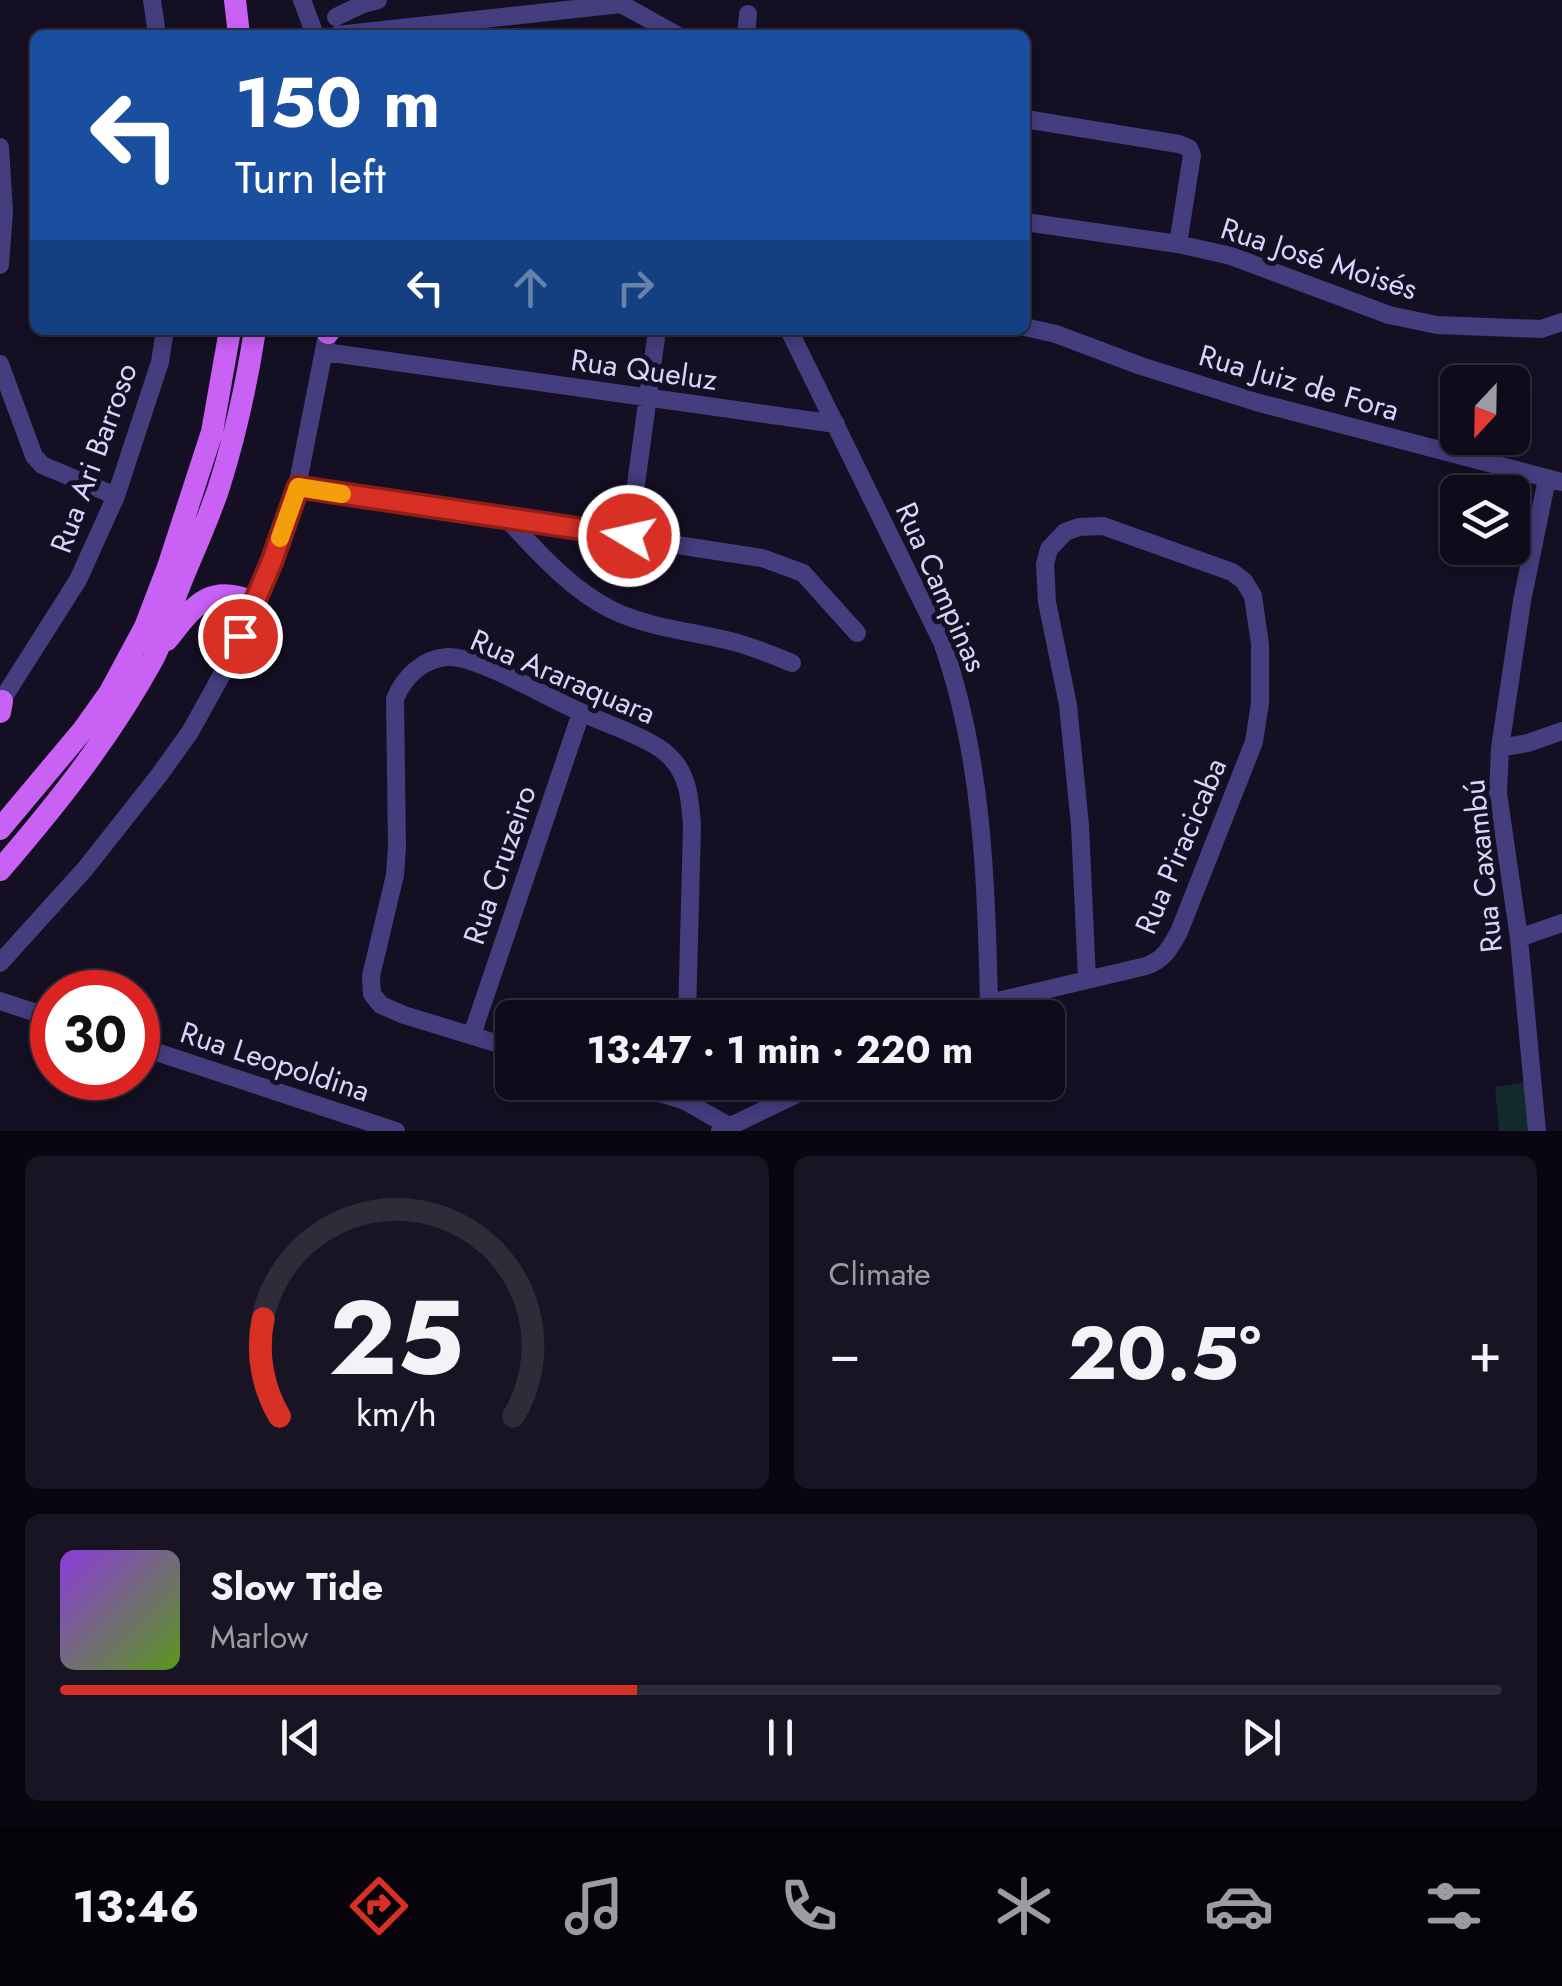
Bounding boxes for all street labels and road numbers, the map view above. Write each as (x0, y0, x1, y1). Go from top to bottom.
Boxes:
street label: Rua José Moisés (1215, 207, 1423, 311)
street label: Rua Juiz de Fora (1194, 333, 1404, 432)
street label: Rua Queluz (568, 338, 720, 401)
street label: Rua Ari Barroso (39, 357, 148, 559)
street label: Rua Campinas (885, 495, 998, 678)
street label: Rua Araraquara (464, 618, 662, 735)
street label: Rua Piracicaba (1124, 751, 1237, 940)
street label: Rua Caxambú (1452, 777, 1513, 955)
street label: Rua Cruzeiro (452, 780, 547, 950)
street label: Rua Leopoldina (175, 1011, 375, 1112)

